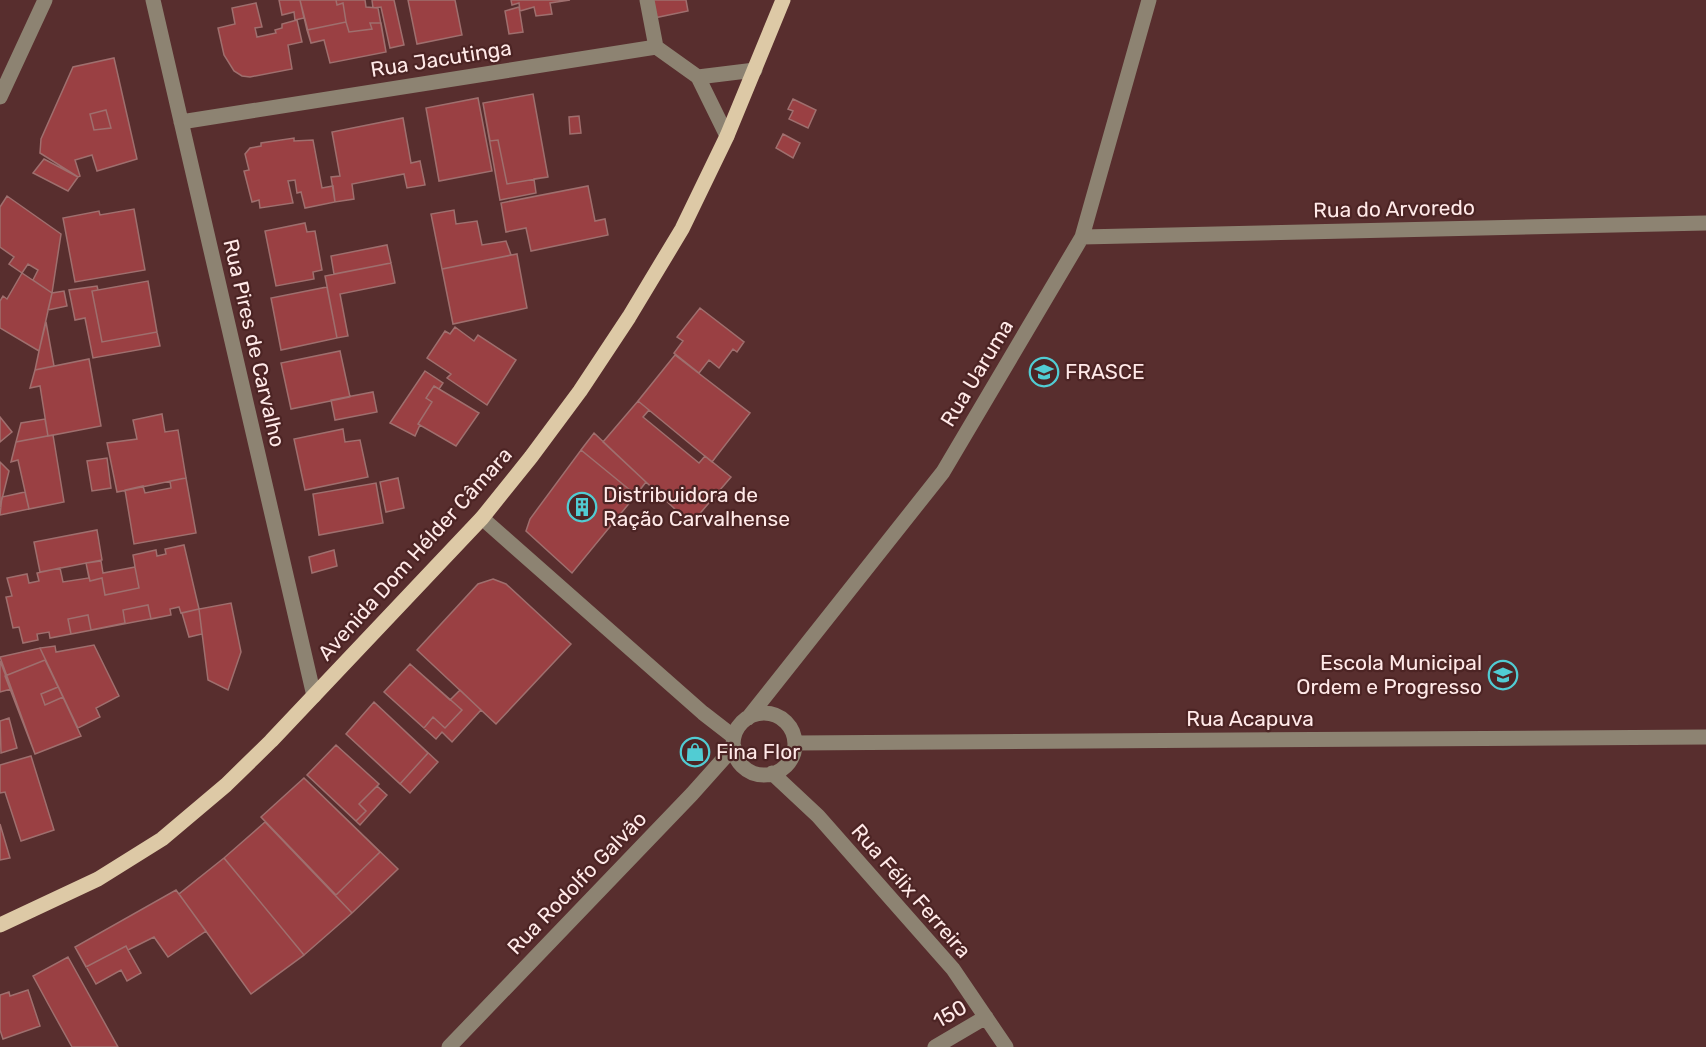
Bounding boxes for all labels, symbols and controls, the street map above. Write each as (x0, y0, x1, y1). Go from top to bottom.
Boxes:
street label: Rua Jacutinga (369, 35, 513, 82)
street label: Rua do Arvoredo (1313, 195, 1475, 222)
street label: Rua Pires de Carvalho (218, 236, 291, 449)
street label: Rua Uaruma (935, 315, 1018, 431)
school or university icon: FRASCE (1028, 356, 1060, 388)
place label: FRASCE (1065, 359, 1145, 384)
street label: Avenida Dom Hélder Câmara (312, 442, 517, 665)
place label: Distribuidora de Ração Carvalhense (603, 482, 790, 531)
building icon: Distribuidora de Ração Carvalhense (566, 491, 598, 523)
place label: Escola Municipal Ordem e Progresso (1296, 650, 1482, 699)
school or university icon: Escola Municipal Ordem e Progresso (1487, 659, 1519, 691)
street label: Rua Acapuva (1186, 706, 1314, 731)
shop icon: Fina Flor (679, 736, 711, 768)
place label: Fina Flor (716, 739, 800, 764)
street label: Rua Rodolfo Galvão (502, 806, 651, 959)
street label: Rua Félix Ferreira (846, 819, 976, 963)
street label: 150 (928, 994, 971, 1033)

